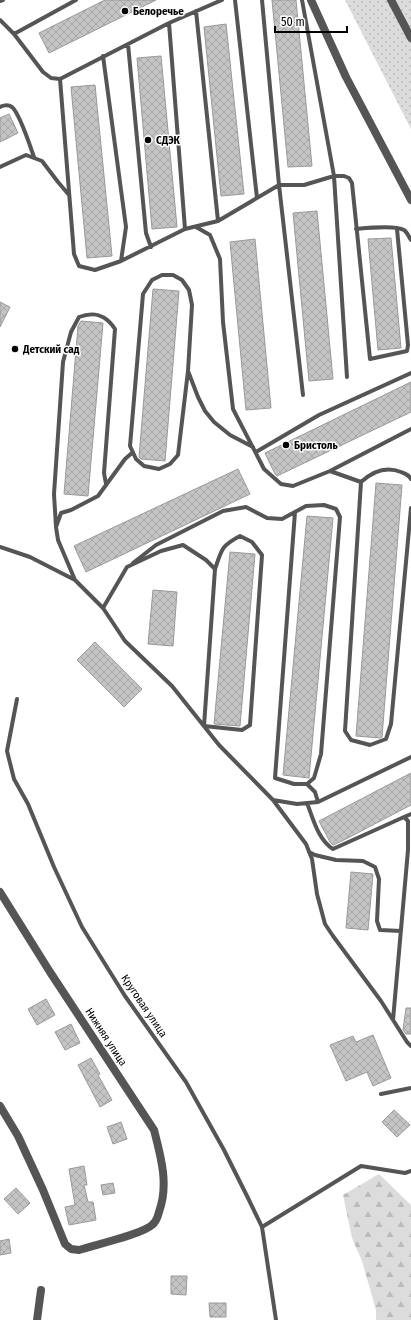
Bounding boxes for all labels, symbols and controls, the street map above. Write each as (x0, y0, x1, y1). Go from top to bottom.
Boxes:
place label: Белоречье (133, 5, 184, 18)
marker: Белоречье (120, 6, 130, 16)
scale bar (275, 8, 347, 34)
text: 50 m (281, 15, 305, 29)
place label: СДЭК (156, 134, 181, 147)
marker: СДЭК (143, 135, 153, 145)
place label: Детский сад (22, 343, 80, 356)
marker: Детский сад (10, 344, 20, 354)
place label: Бристоль (294, 439, 339, 452)
marker: Бристоль (281, 440, 291, 450)
street label: Круговая улица (118, 972, 170, 1040)
street label: Нижняя улица (82, 1006, 130, 1068)

